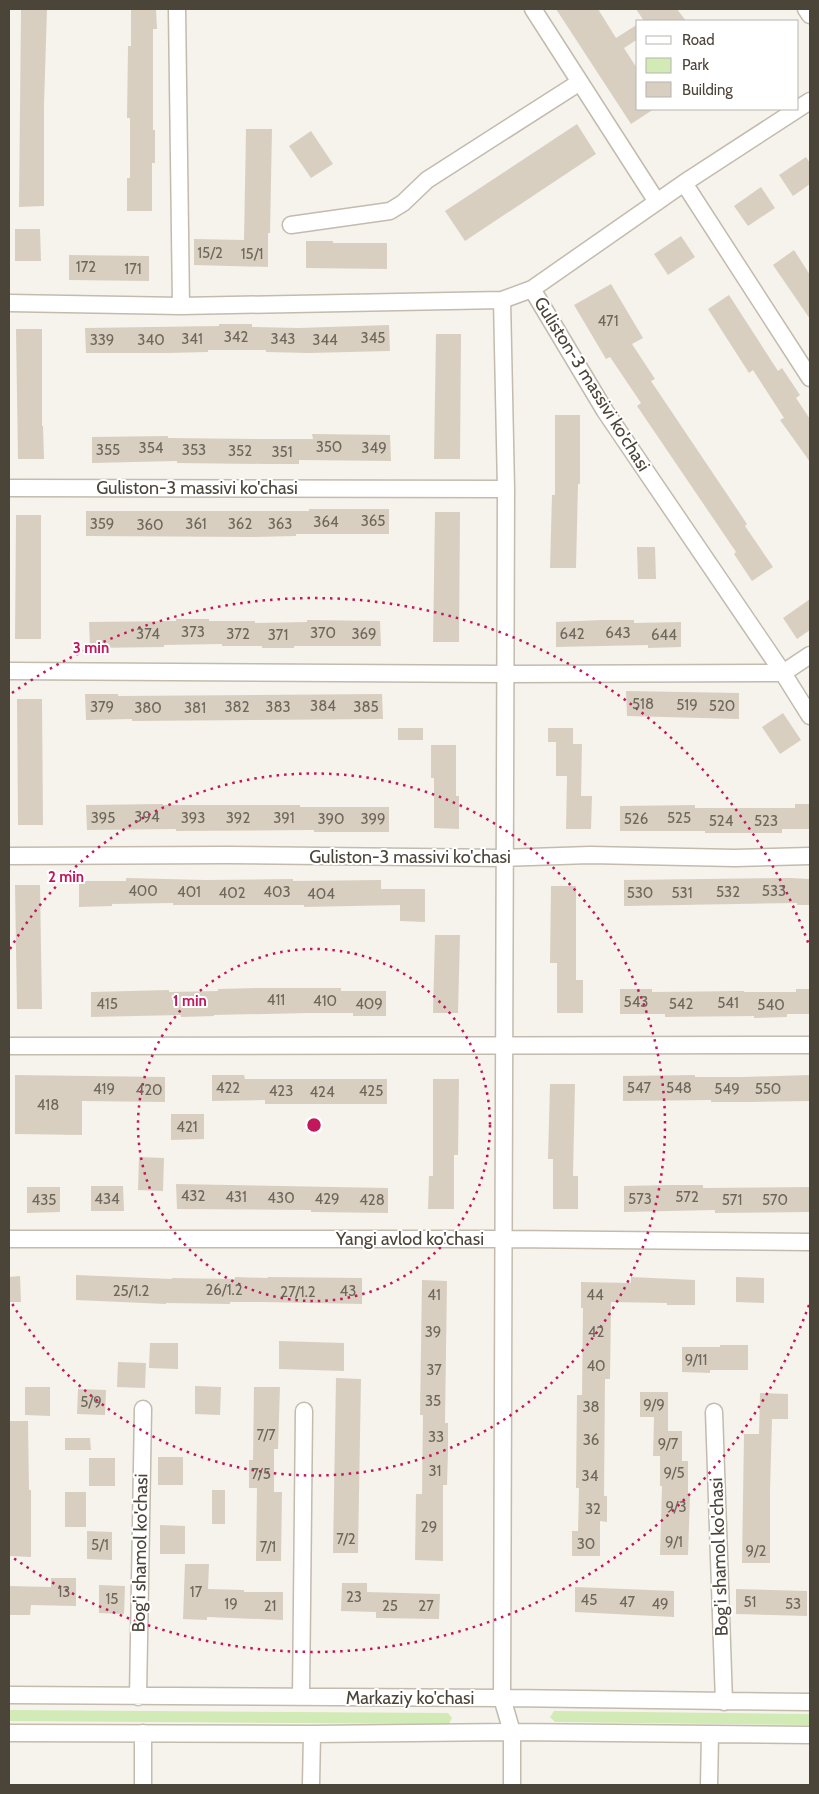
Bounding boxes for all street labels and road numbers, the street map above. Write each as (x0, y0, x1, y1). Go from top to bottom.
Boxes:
street label: Guliston-3 massivi ko'chasi (529, 293, 655, 475)
street label: Guliston-3 massivi ko'chasi (96, 477, 298, 499)
street label: Guliston-3 massivi ko'chasi (309, 846, 511, 868)
street label: Yangi avlod ko'chasi (335, 1228, 484, 1250)
street label: Bog'i shamol ko'chasi (128, 1473, 152, 1633)
street label: Bog'i shamol ko'chasi (705, 1477, 733, 1637)
street label: Markaziy ko'chasi (346, 1687, 474, 1709)

